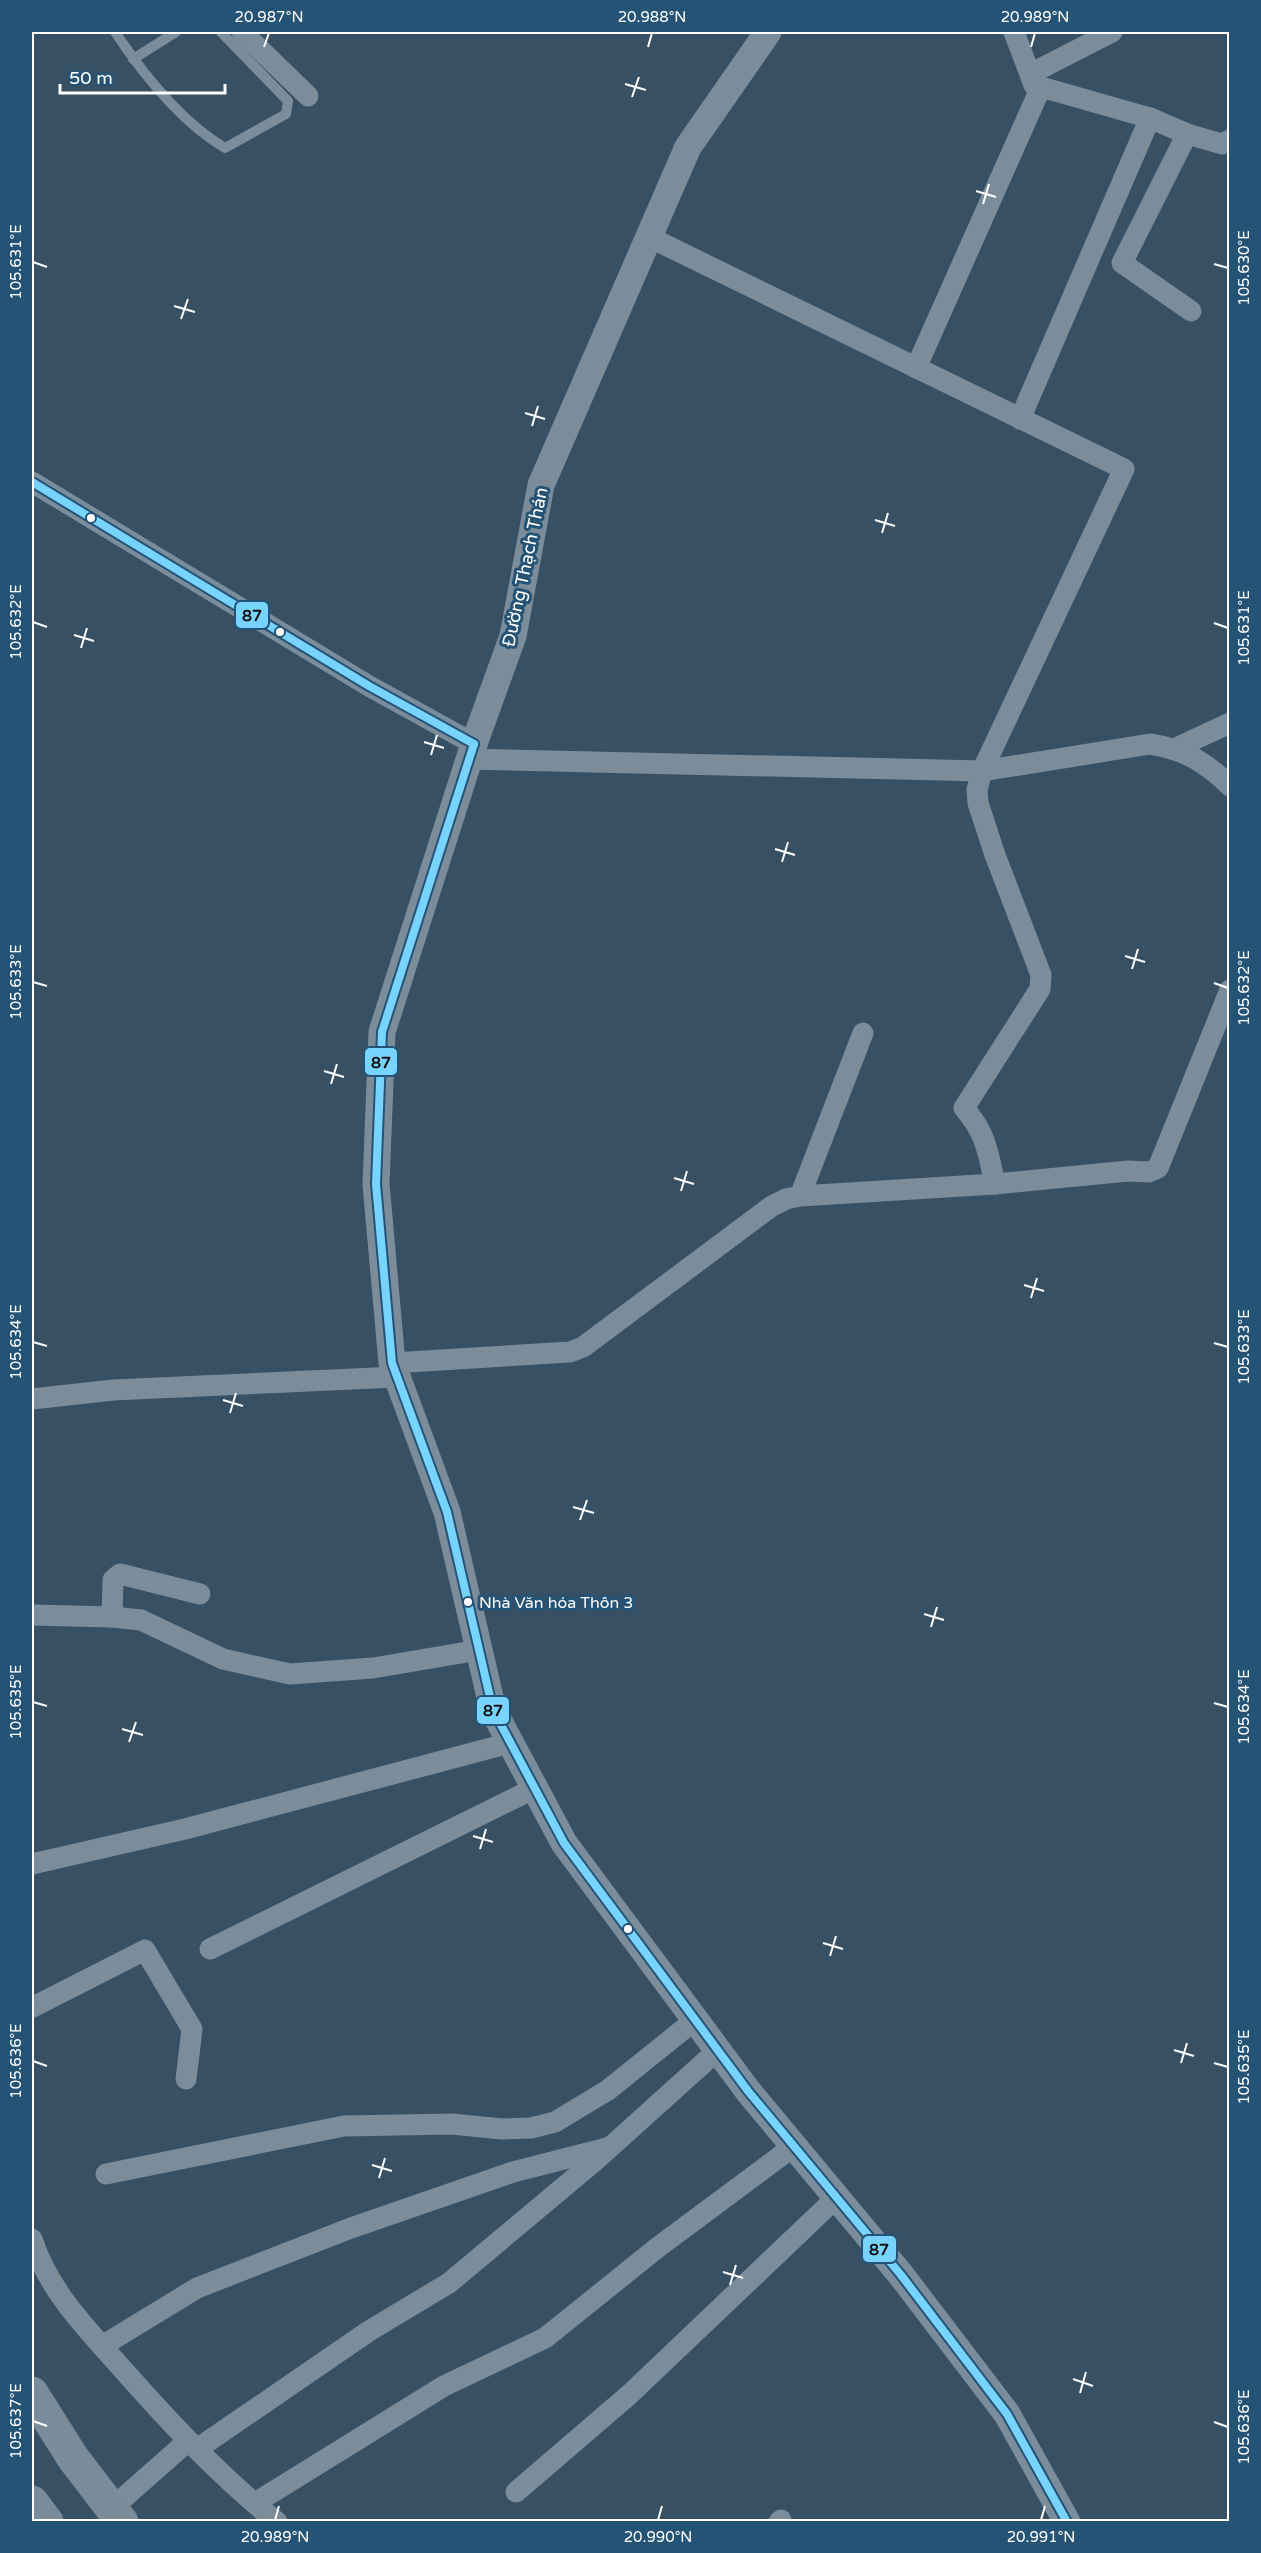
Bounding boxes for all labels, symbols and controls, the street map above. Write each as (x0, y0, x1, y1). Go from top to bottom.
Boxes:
text: 20.987°N (234, 8, 304, 26)
text: 20.988°N (618, 8, 686, 26)
text: 20.989°N (1001, 8, 1069, 26)
scale bar (60, 57, 225, 95)
text: 50 m (69, 67, 113, 89)
text: 105.631°E (7, 224, 25, 300)
text: 105.630°E (1235, 230, 1253, 306)
street label: Đường Thạch Thán (497, 485, 553, 649)
unlabelled marker (85, 512, 97, 524)
text: 105.632°E (7, 584, 25, 660)
text: 105.631°E (1235, 590, 1253, 666)
line badge: 87 (235, 601, 269, 629)
text: 87 (242, 606, 262, 626)
unlabelled marker (274, 626, 286, 638)
text: 105.633°E (7, 944, 25, 1020)
text: 105.632°E (1235, 950, 1253, 1026)
line badge: 87 (364, 1047, 398, 1076)
text: 87 (371, 1053, 391, 1073)
text: 105.634°E (7, 1304, 25, 1380)
text: 105.633°E (1235, 1309, 1253, 1385)
place label: Nhà Văn hóa Thôn 3 (479, 1593, 633, 1613)
marker: Nhà Văn hóa Thôn 3 (462, 1596, 474, 1608)
text: 105.635°E (7, 1664, 25, 1740)
text: 105.634°E (1235, 1669, 1253, 1745)
line badge: 87 (476, 1696, 510, 1725)
text: 87 (483, 1701, 503, 1721)
unlabelled marker (622, 1923, 634, 1935)
text: 105.636°E (7, 2023, 25, 2099)
text: 105.635°E (1235, 2029, 1253, 2105)
line badge: 87 (862, 2235, 897, 2263)
text: 87 (869, 2240, 889, 2260)
text: 105.637°E (7, 2383, 25, 2459)
text: 105.636°E (1235, 2389, 1253, 2465)
text: 20.989°N (241, 2528, 309, 2546)
text: 20.990°N (624, 2528, 692, 2546)
text: 20.991°N (1007, 2528, 1075, 2546)

